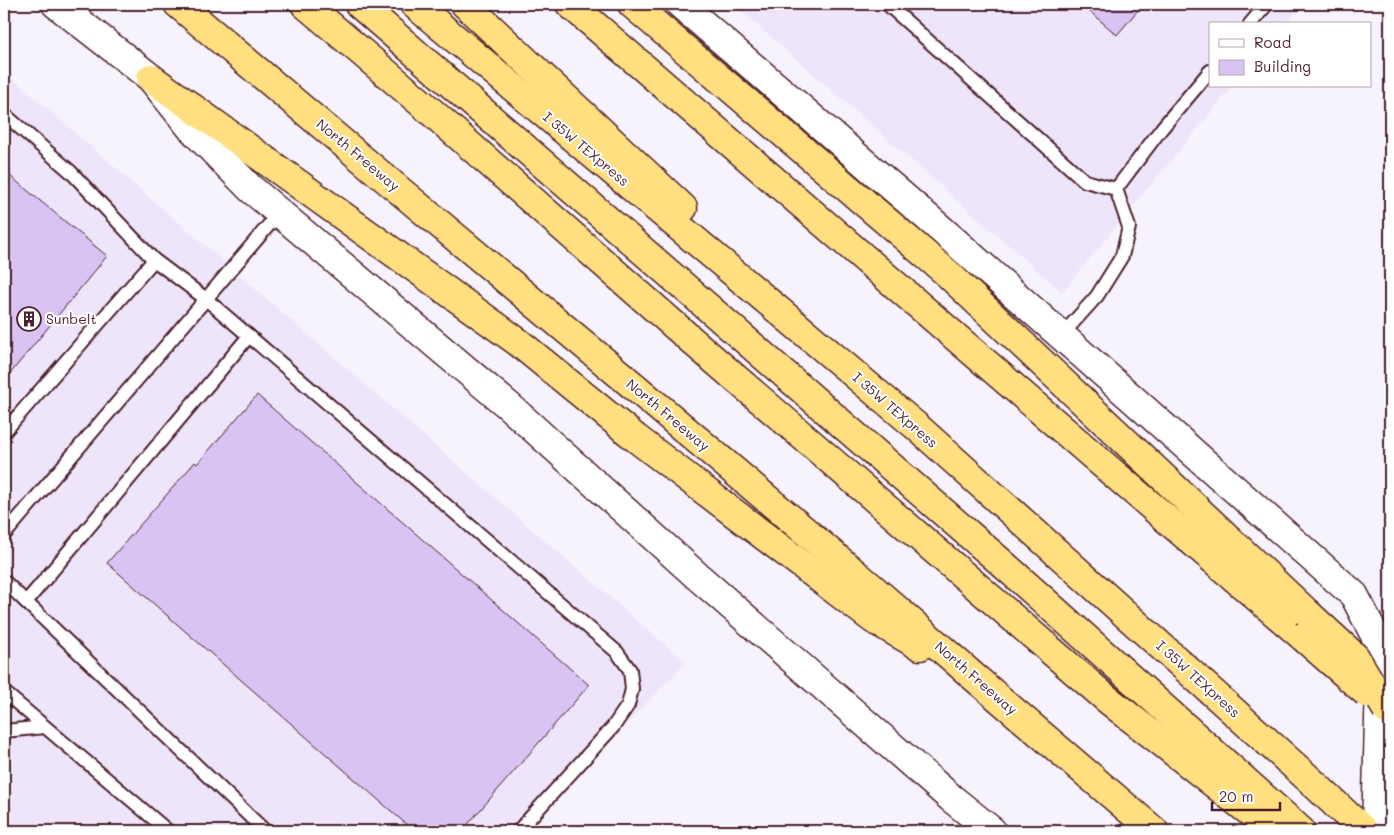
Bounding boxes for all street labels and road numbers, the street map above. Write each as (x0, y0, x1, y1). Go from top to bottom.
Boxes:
street label: I 35W TEXpress (539, 107, 633, 190)
street label: North Freeway (313, 114, 404, 195)
street label: I 35W TEXpress (849, 367, 942, 452)
street label: North Freeway (623, 374, 714, 455)
street label: I 35W TEXpress (1152, 636, 1244, 721)
street label: North Freeway (931, 637, 1022, 719)

